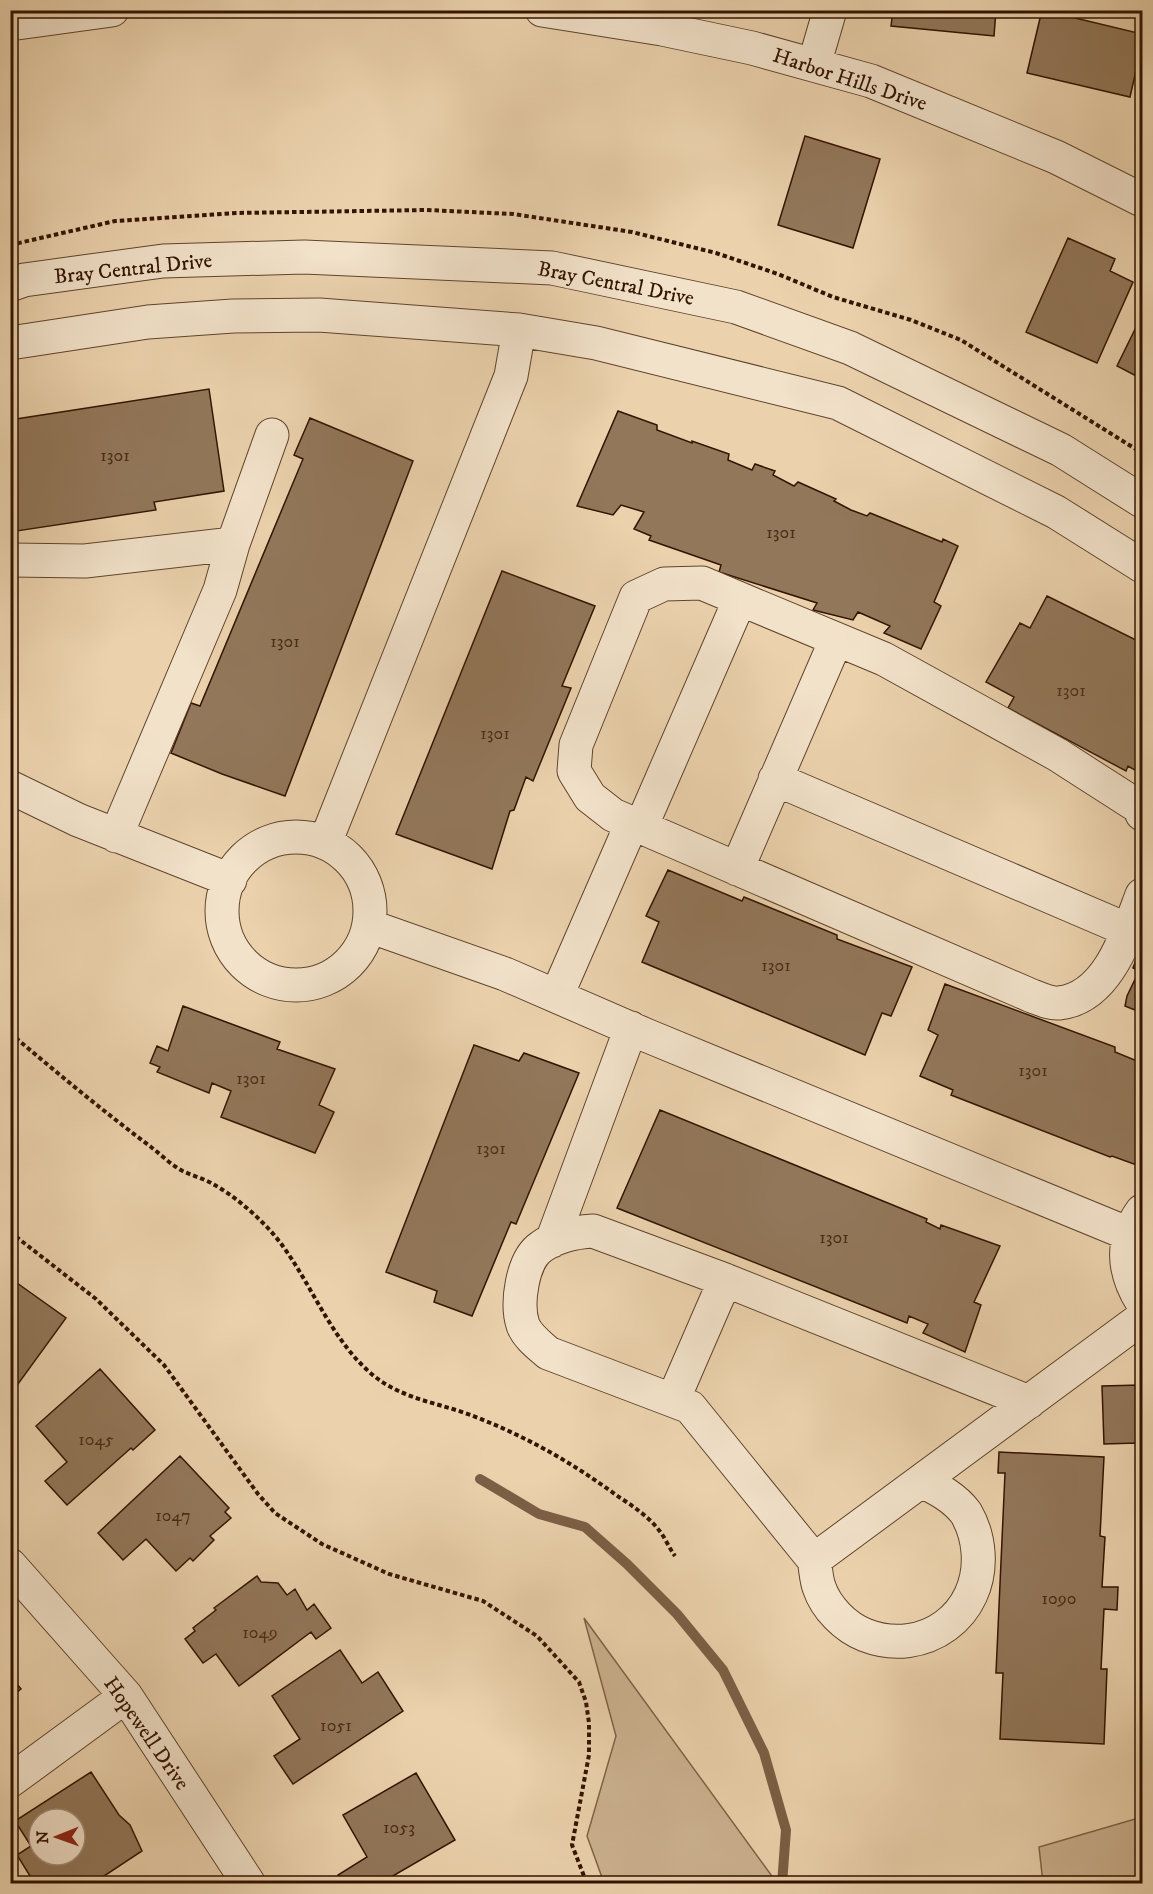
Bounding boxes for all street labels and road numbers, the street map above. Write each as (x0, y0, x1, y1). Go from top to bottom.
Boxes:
street label: Harbor Hills Drive (769, 43, 930, 117)
street label: Bray Central Drive (53, 248, 214, 290)
street label: Bray Central Drive (535, 256, 697, 312)
street label: Hopewell Drive (97, 1672, 195, 1796)

